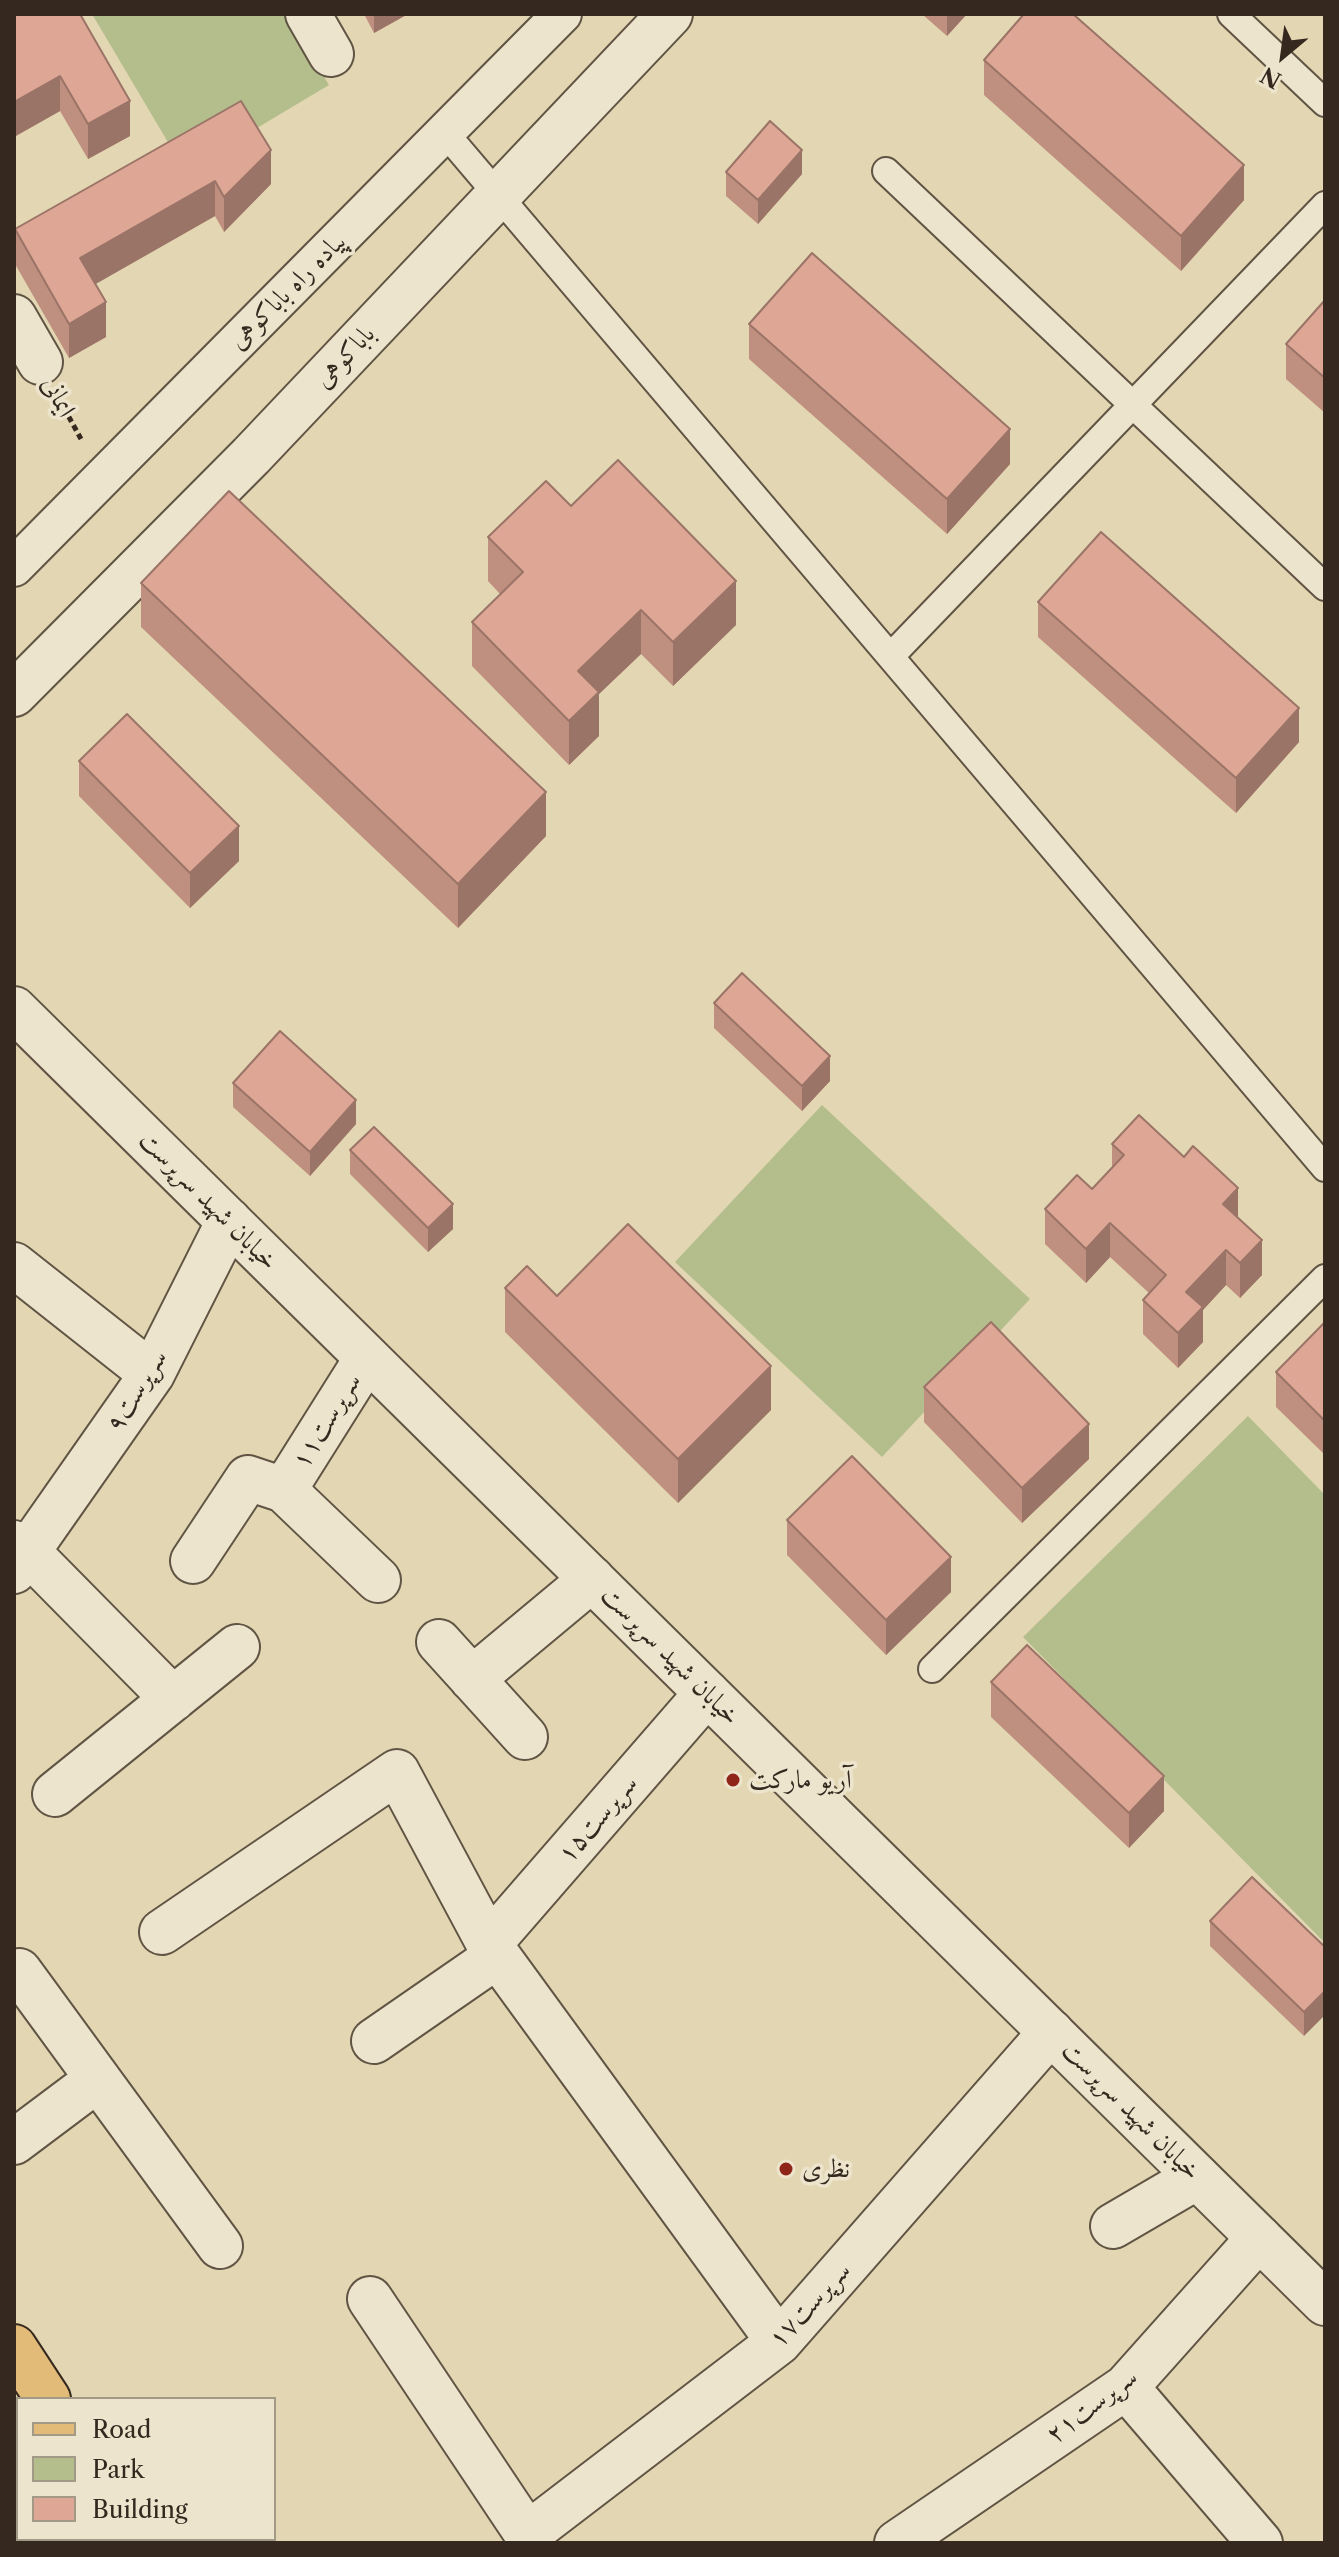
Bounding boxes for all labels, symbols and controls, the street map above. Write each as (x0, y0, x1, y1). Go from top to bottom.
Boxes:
north arrow (1243, 16, 1323, 96)
text: N (1256, 61, 1286, 94)
street label: پیاده راه باباکوهی (223, 226, 353, 356)
street label: باباکوهی (308, 319, 382, 395)
street label: ایمانی (34, 371, 82, 423)
street label: خیابان شهید سرپرست (132, 1125, 284, 1277)
street label: سرپرست۹ (100, 1344, 174, 1438)
street label: سرپرست۱۱ (286, 1368, 368, 1474)
street label: خیابان شهید سرپرست (594, 1580, 746, 1732)
place label: آریو مارکت (749, 1764, 852, 1796)
street label: سرپرست۱۵ (551, 1769, 645, 1869)
marker: آریو مارکت (724, 1771, 742, 1789)
street label: خیابان شهید سرپرست (1055, 2035, 1207, 2187)
place label: نظری (802, 2153, 850, 2185)
marker: نظری (777, 2160, 795, 2178)
street label: سرپرست۱۷ (762, 2256, 858, 2354)
street label: سرپرست۲۱ (1040, 2362, 1144, 2450)
legend (16, 2397, 276, 2541)
text: Road (92, 2415, 151, 2444)
text: Park (92, 2455, 144, 2484)
text: Building (92, 2495, 188, 2524)

